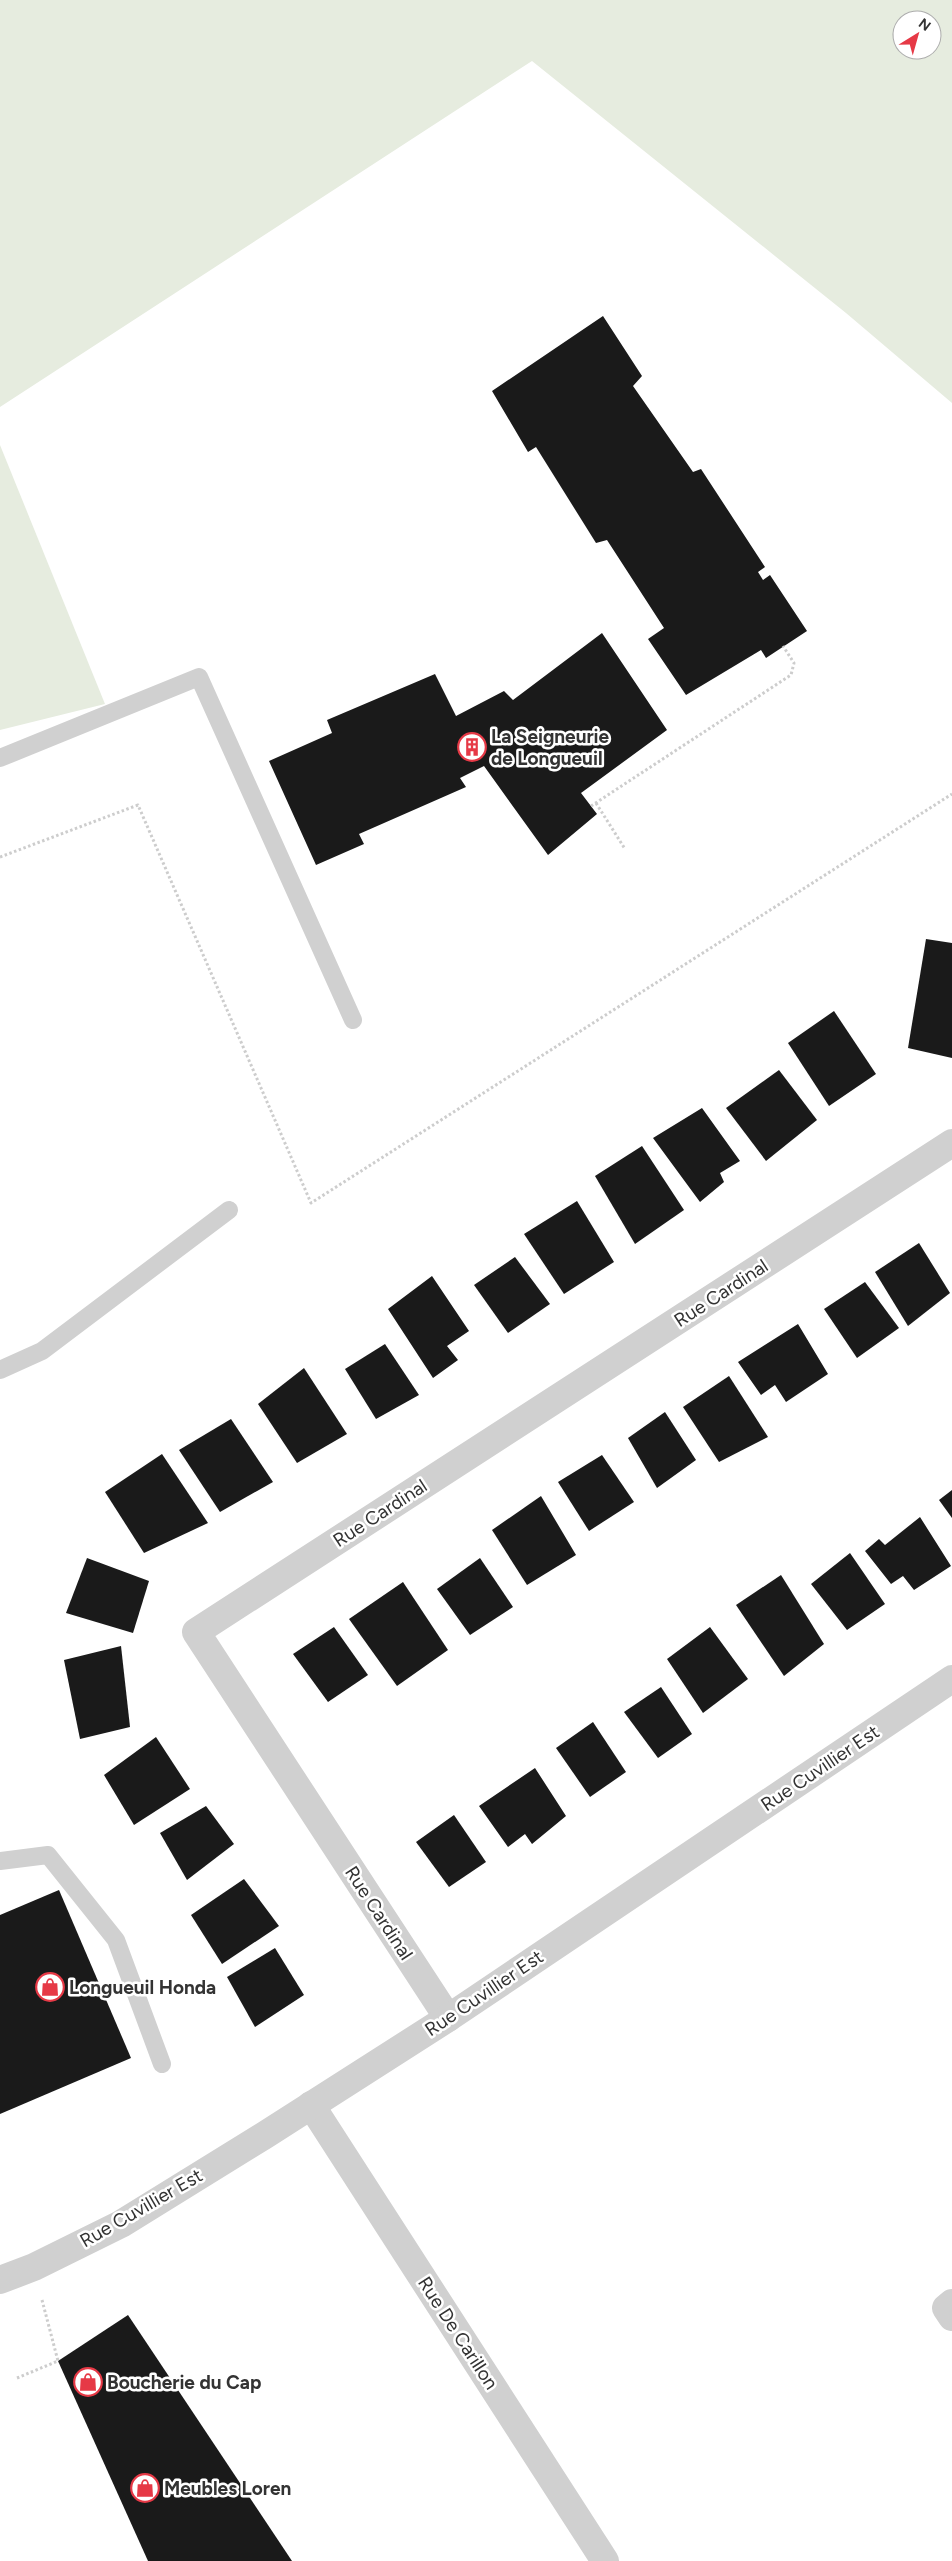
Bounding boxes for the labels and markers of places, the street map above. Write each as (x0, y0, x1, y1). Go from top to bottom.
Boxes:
place label: La Seigneurie de Longueuil (491, 725, 610, 770)
building icon: La Seigneurie de Longueuil (457, 732, 487, 762)
shop icon: Longueuil Honda (35, 1972, 65, 2002)
place label: Longueuil Honda (69, 1976, 216, 1999)
shop icon: Boucherie du Cap (73, 2367, 103, 2397)
place label: Boucherie du Cap (107, 2371, 261, 2394)
shop icon: Meubles Loren (130, 2473, 160, 2503)
place label: Meubles Loren (164, 2477, 291, 2500)

